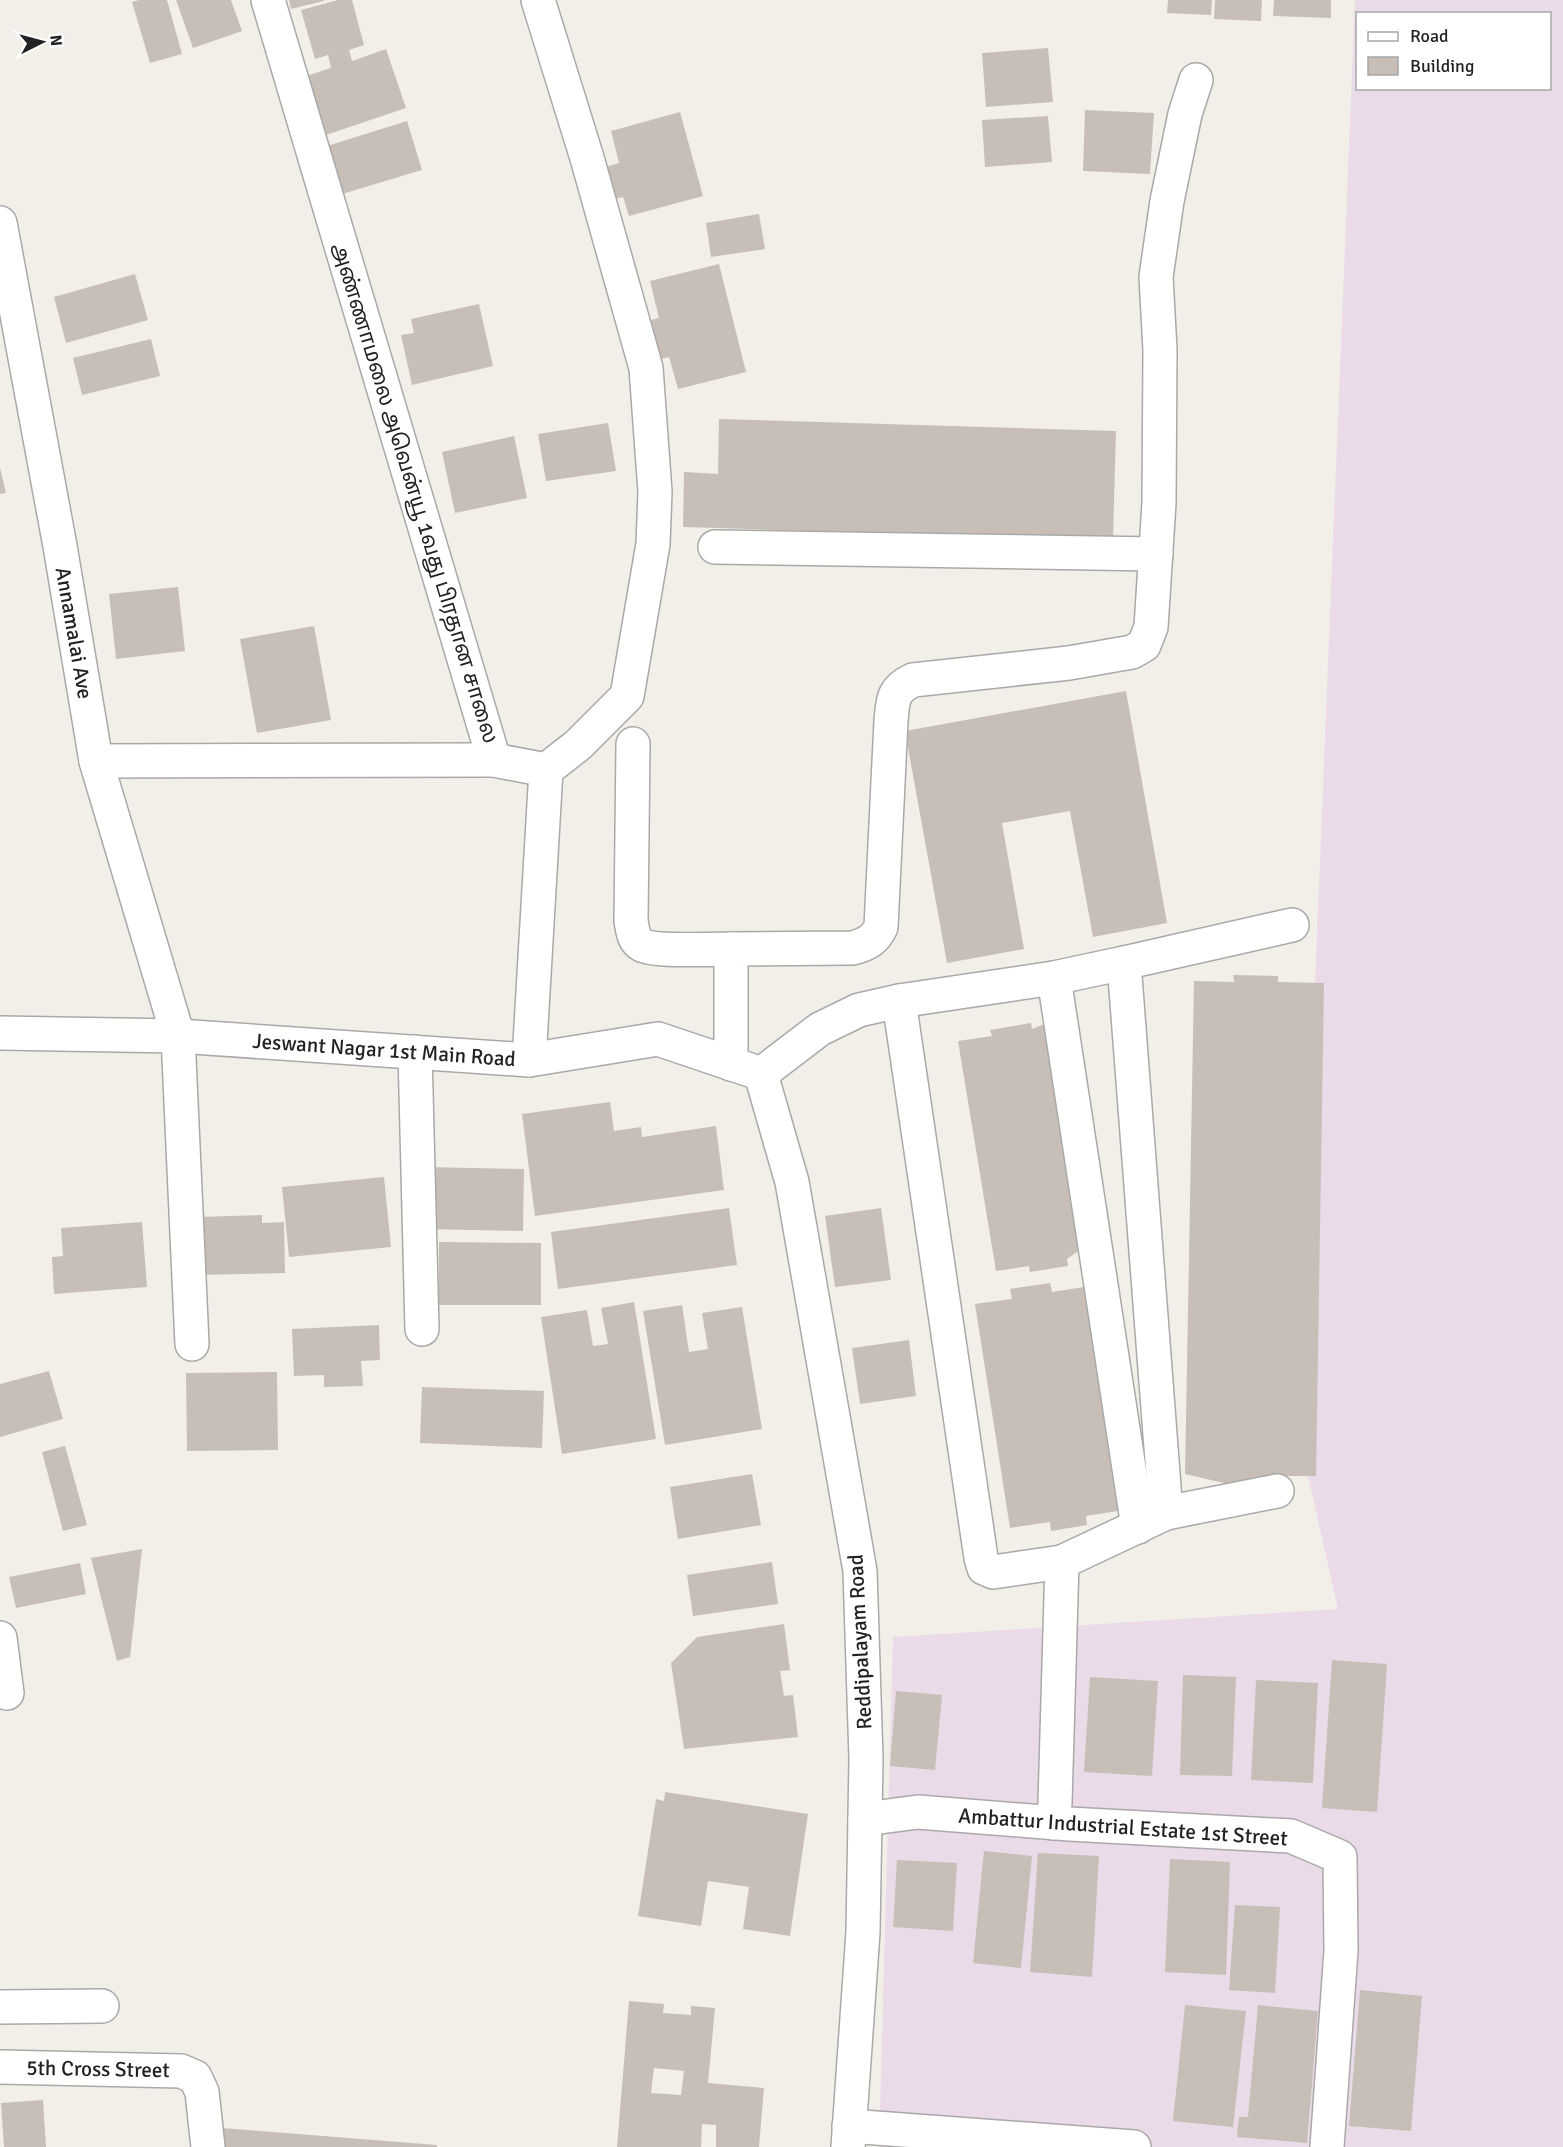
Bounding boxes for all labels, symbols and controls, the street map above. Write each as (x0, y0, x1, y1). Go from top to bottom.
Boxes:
north arrow (12, 12, 72, 72)
legend (1356, 12, 1551, 90)
text: Road (1410, 25, 1449, 47)
text: N (45, 34, 66, 47)
text: Building (1410, 55, 1474, 77)
street label: அண்ணாமலை அவென்யூ 1வது பிரதான சாலை (325, 240, 504, 747)
street label: Annamalai Ave (50, 565, 98, 701)
street label: Jeswant Nagar 1st Main Road (251, 1028, 517, 1072)
street label: Reddipalayam Road (842, 1554, 878, 1730)
street label: Ambattur Industrial Estate 1st Street (958, 1803, 1288, 1851)
street label: 5th Cross Street (26, 2055, 170, 2083)

